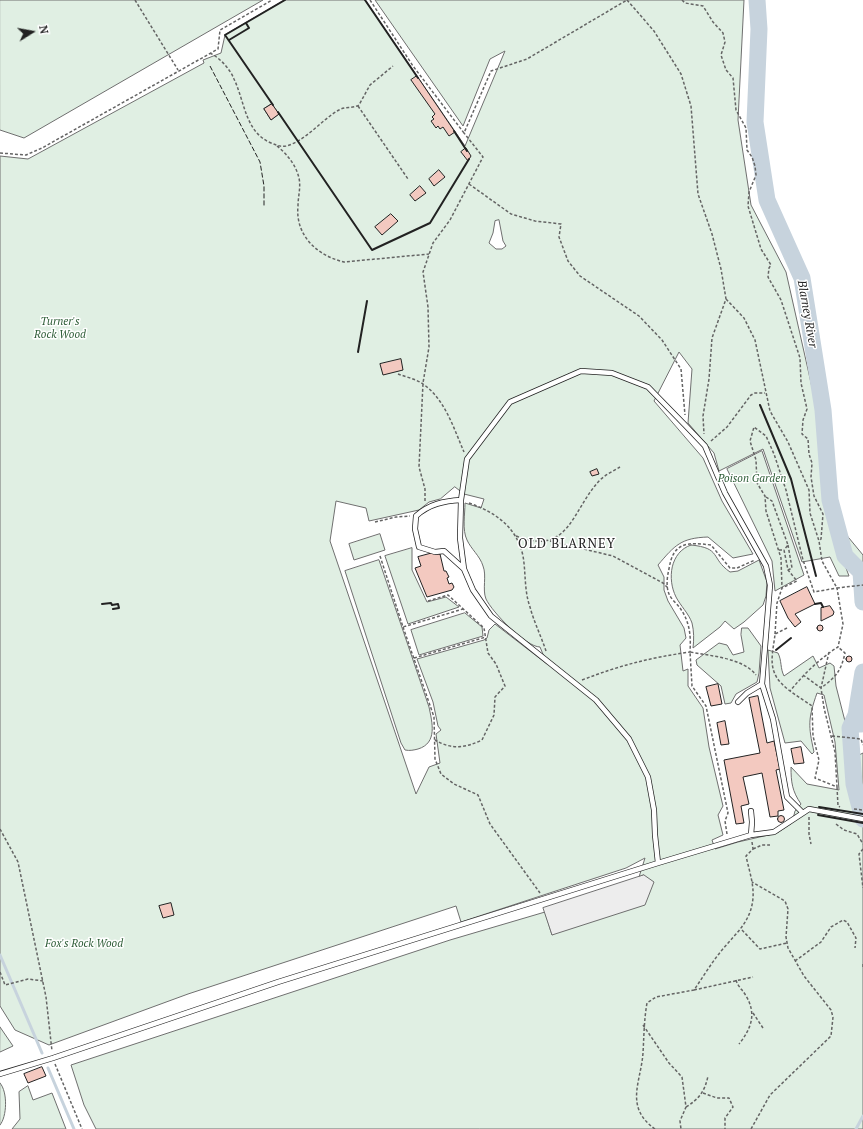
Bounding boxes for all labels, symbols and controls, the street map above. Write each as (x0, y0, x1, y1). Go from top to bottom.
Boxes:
north arrow (12, 12, 52, 52)
text: N (36, 24, 51, 35)
water label: Blarney River (794, 279, 820, 349)
park label: Turner's Rock Wood (34, 315, 86, 341)
park label: Poison Garden (718, 472, 786, 486)
district label: OLD BLARNEY (518, 536, 616, 552)
park label: Fox's Rock Wood (45, 937, 123, 951)

